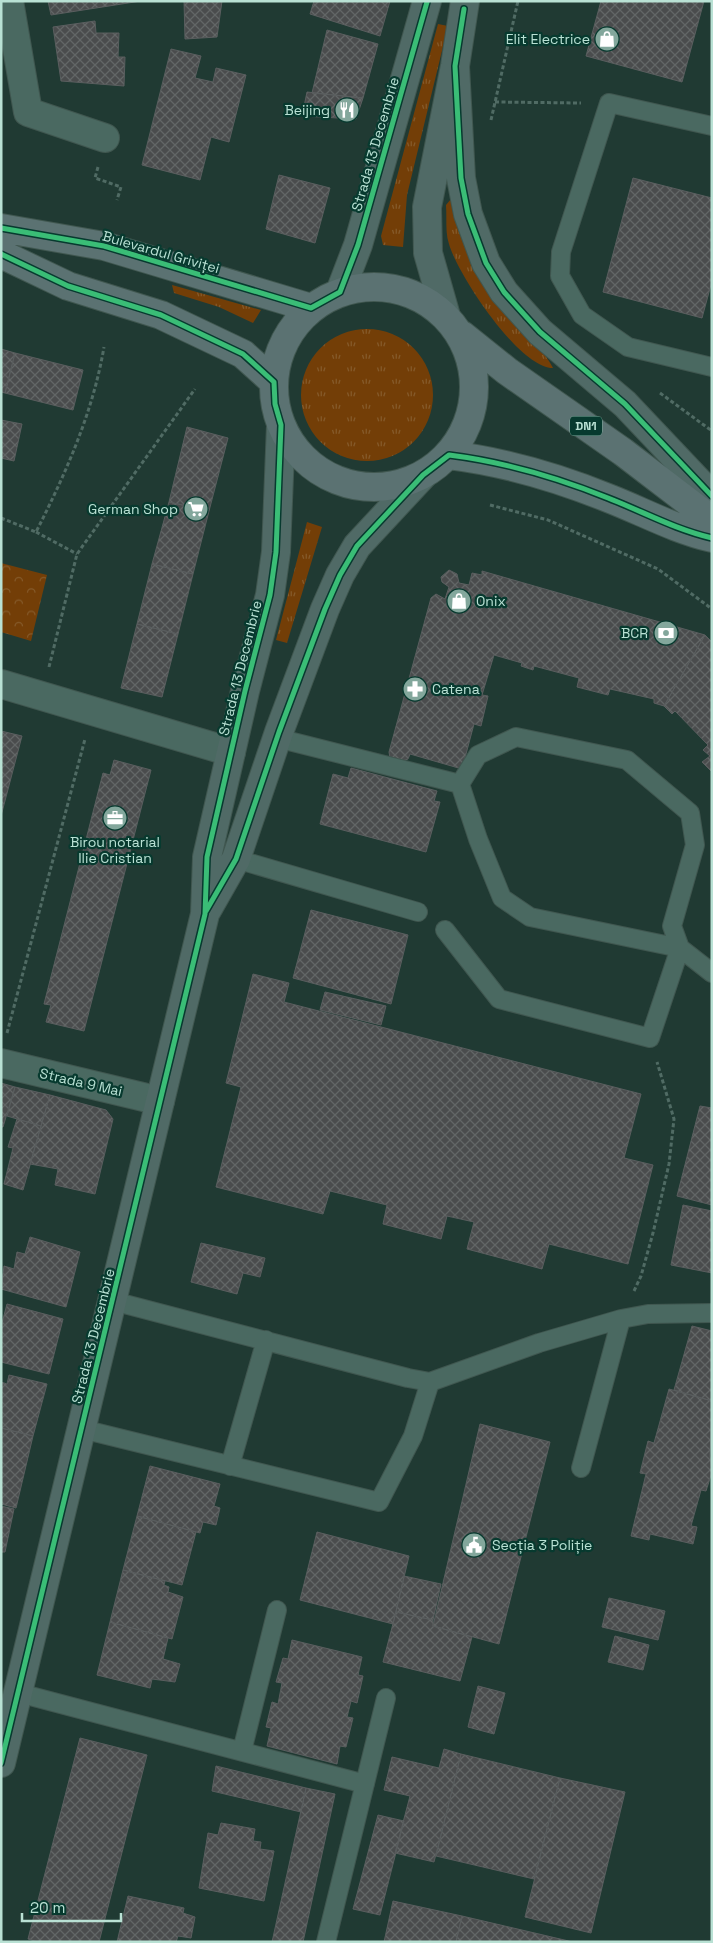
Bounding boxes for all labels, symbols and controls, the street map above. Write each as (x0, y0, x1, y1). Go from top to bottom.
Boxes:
shop icon: Elit Electrice (594, 26, 620, 52)
place label: Elit Electrice (506, 30, 590, 48)
street label: Strada 13 Decembrie (347, 75, 403, 213)
restaurant icon: Beijing (334, 97, 360, 123)
place label: Beijing (285, 101, 330, 119)
street label: Bulevardul Griviței (100, 227, 222, 277)
road number: DN1 (570, 416, 602, 436)
supermarket icon: German Shop (183, 496, 209, 522)
place label: German Shop (88, 500, 178, 518)
shop icon: Onix (446, 588, 472, 614)
place label: Onix (476, 592, 506, 610)
street label: Strada 13 Decembrie (214, 598, 266, 738)
bank icon: BCR (653, 620, 679, 646)
place label: BCR (621, 624, 648, 642)
pharmacy icon: Catena (402, 676, 428, 702)
place label: Catena (432, 680, 480, 698)
office icon: Birou notarial Ilie Cristian (102, 805, 128, 831)
place label: Birou notarial Ilie Cristian (70, 833, 160, 867)
street label: Strada 9 Mai (38, 1064, 124, 1100)
street label: Strada 13 Decembrie (67, 1266, 119, 1406)
public building icon: Secția 3 Poliție (461, 1532, 487, 1558)
place label: Secția 3 Poliție (492, 1536, 592, 1554)
scale bar (22, 1890, 121, 1922)
text: 20 m (30, 1898, 65, 1917)

